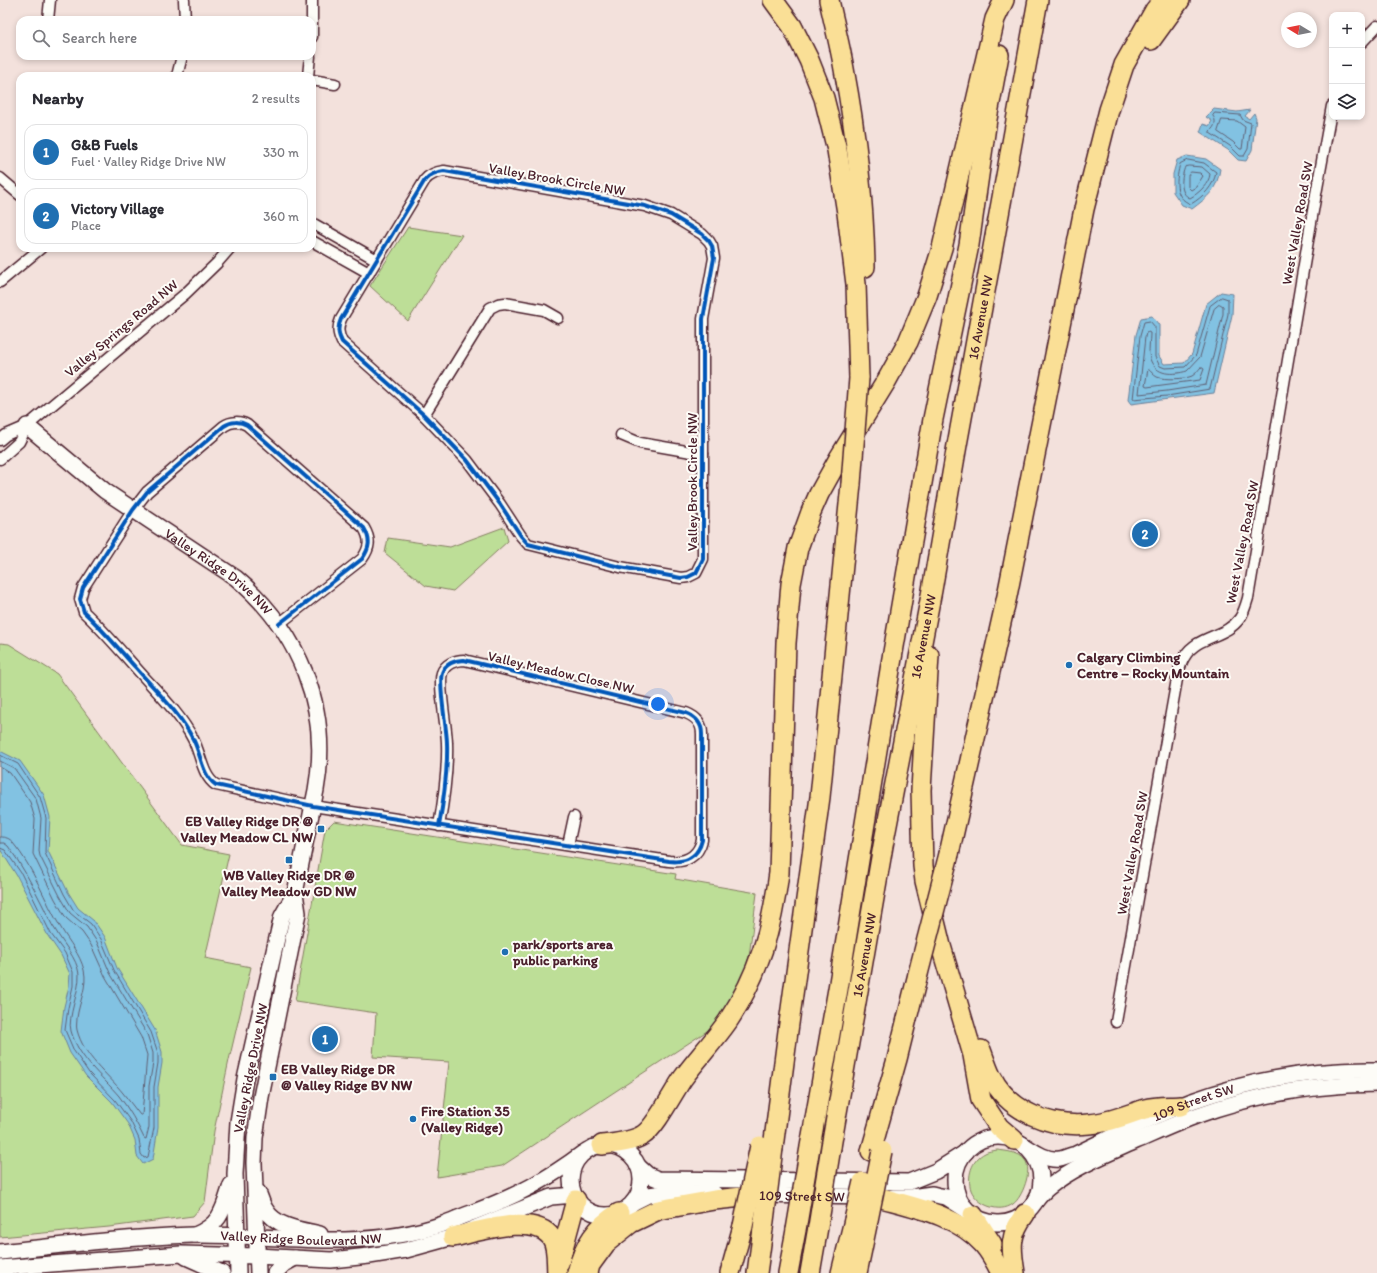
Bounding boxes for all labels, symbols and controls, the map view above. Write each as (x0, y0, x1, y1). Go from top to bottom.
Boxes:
north arrow (1281, 12, 1317, 48)
map controls (1329, 12, 1365, 120)
button: + (1329, 12, 1365, 48)
search box (16, 16, 316, 60)
icon: search (30, 27, 52, 49)
text: Search here (62, 29, 137, 47)
button: − (1329, 48, 1365, 84)
button: layers (1329, 84, 1365, 120)
text: Nearby (32, 88, 84, 108)
text: 2 results (252, 91, 300, 106)
text: G&B Fuels (71, 136, 138, 154)
text: 1 (43, 145, 49, 160)
text: 330 m (263, 145, 299, 160)
text: Fuel · Valley Ridge Drive NW (71, 154, 226, 169)
street label: Valley Brook Circle NW (487, 159, 627, 200)
street label: West Valley Road SW (1278, 160, 1317, 286)
text: Victory Village (71, 200, 164, 218)
text: 2 (43, 209, 49, 224)
text: 360 m (263, 209, 299, 224)
text: Place (71, 218, 101, 233)
street label: 16 Avenue NW (965, 274, 997, 361)
street label: Valley Springs Road NW (61, 276, 181, 381)
street label: Valley Brook Circle NW (684, 413, 701, 551)
street label: West Valley Road SW (1222, 479, 1263, 605)
pin: 2 (1132, 519, 1158, 549)
street label: Valley Ridge Drive NW (161, 525, 276, 618)
street label: 16 Avenue NW (907, 593, 940, 680)
street label: Valley Meadow Close NW (486, 647, 636, 698)
place label: Calgary Climbing Centre – Rocky Mountain (1077, 649, 1229, 682)
marker: Calgary Climbing Centre – Rocky Mountain (1064, 660, 1074, 670)
your location (648, 694, 668, 714)
street label: West Valley Road SW (1113, 790, 1152, 916)
place label: EB Valley Ridge DR @ Valley Meadow CL NW (180, 813, 313, 846)
marker: EB Valley Ridge DR @ Valley Meadow CL NW (316, 824, 326, 834)
marker: WB Valley Ridge DR @ Valley Meadow GD NW (284, 855, 294, 865)
place label: WB Valley Ridge DR @ Valley Meadow GD NW (222, 867, 357, 900)
street label: 16 Avenue NW (849, 911, 880, 998)
place label: park/sports area public parking (512, 936, 614, 969)
marker: park/sports area public parking (500, 947, 510, 957)
street label: Valley Ridge Drive NW (230, 1002, 271, 1134)
pin: 1 (312, 1024, 338, 1054)
place label: EB Valley Ridge DR @ Valley Ridge BV NW (281, 1061, 412, 1094)
marker: EB Valley Ridge DR @ Valley Ridge BV NW (268, 1072, 278, 1082)
street label: 109 Street SW (1150, 1080, 1236, 1125)
place label: Fire Station 35 (Valley Ridge) (421, 1103, 510, 1136)
marker: Fire Station 35 (Valley Ridge) (408, 1114, 418, 1124)
street label: 109 Street SW (759, 1187, 845, 1206)
street label: Valley Ridge Boulevard NW (220, 1227, 383, 1249)

